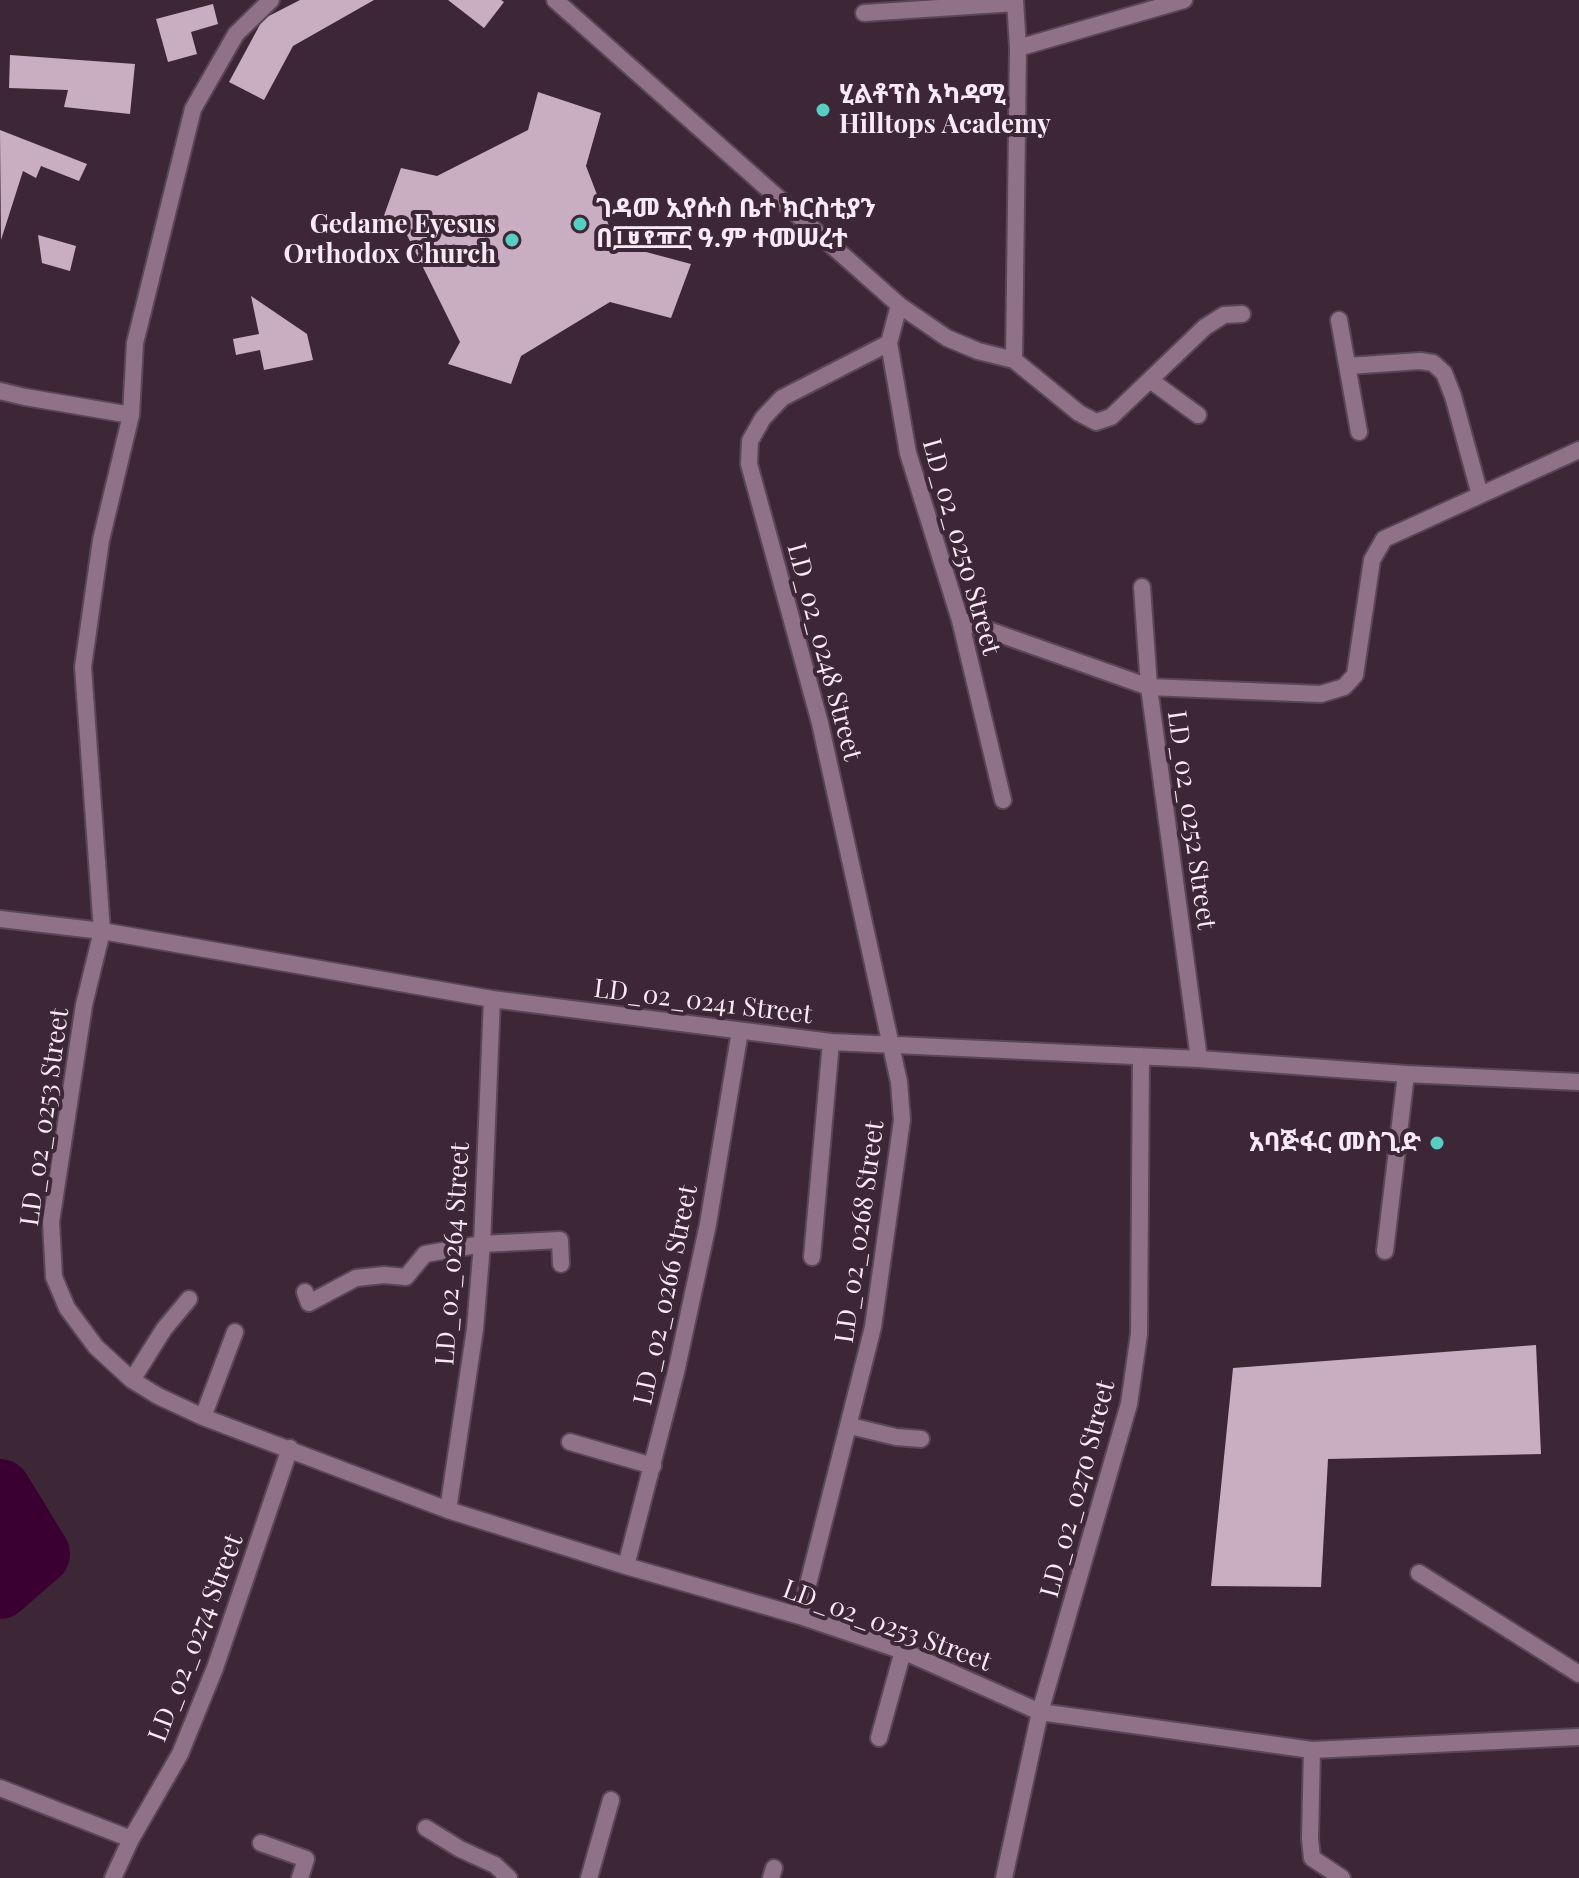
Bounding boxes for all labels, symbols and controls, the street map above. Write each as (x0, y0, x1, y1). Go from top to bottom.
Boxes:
place label: ሂልቶፕስ አካዳሚ Hilltops Academy (839, 79, 1051, 140)
marker: ሂልቶፕስ አካዳሚ Hilltops Academy (814, 101, 832, 119)
place label: ገዳመ ኢየሱስ ቤተ ክርስቲያን በ፲፱፻፹፫ ዓ.ም ተመሠረተ (596, 193, 876, 254)
place label: Gedame Eyesus Orthodox Church (283, 209, 496, 270)
marker: ገዳመ ኢየሱስ ቤተ ክርስቲያን በ፲፱፻፹፫ ዓ.ም ተመሠረተ (571, 215, 589, 233)
marker: Gedame Eyesus Orthodox Church (503, 231, 521, 249)
street label: LD_02_0250 Street (915, 435, 1007, 659)
street label: LD_02_0248 Street (780, 540, 868, 764)
street label: LD_02_0252 Street (1160, 709, 1222, 931)
street label: LD_02_0241 Street (592, 973, 814, 1031)
street label: LD_02_0253 Street (14, 1006, 76, 1228)
street label: LD_02_0268 Street (829, 1119, 891, 1345)
place label: አባጅፋር መስጊድ (1249, 1127, 1421, 1159)
marker: አባጅፋር መስጊድ (1428, 1134, 1446, 1152)
street label: LD_02_0264 Street (430, 1141, 476, 1367)
street label: LD_02_0266 Street (627, 1182, 705, 1408)
street label: LD_02_0270 Street (1034, 1377, 1122, 1601)
street label: LD_02_0274 Street (142, 1530, 250, 1746)
street label: LD_02_0253 Street (778, 1574, 996, 1678)

